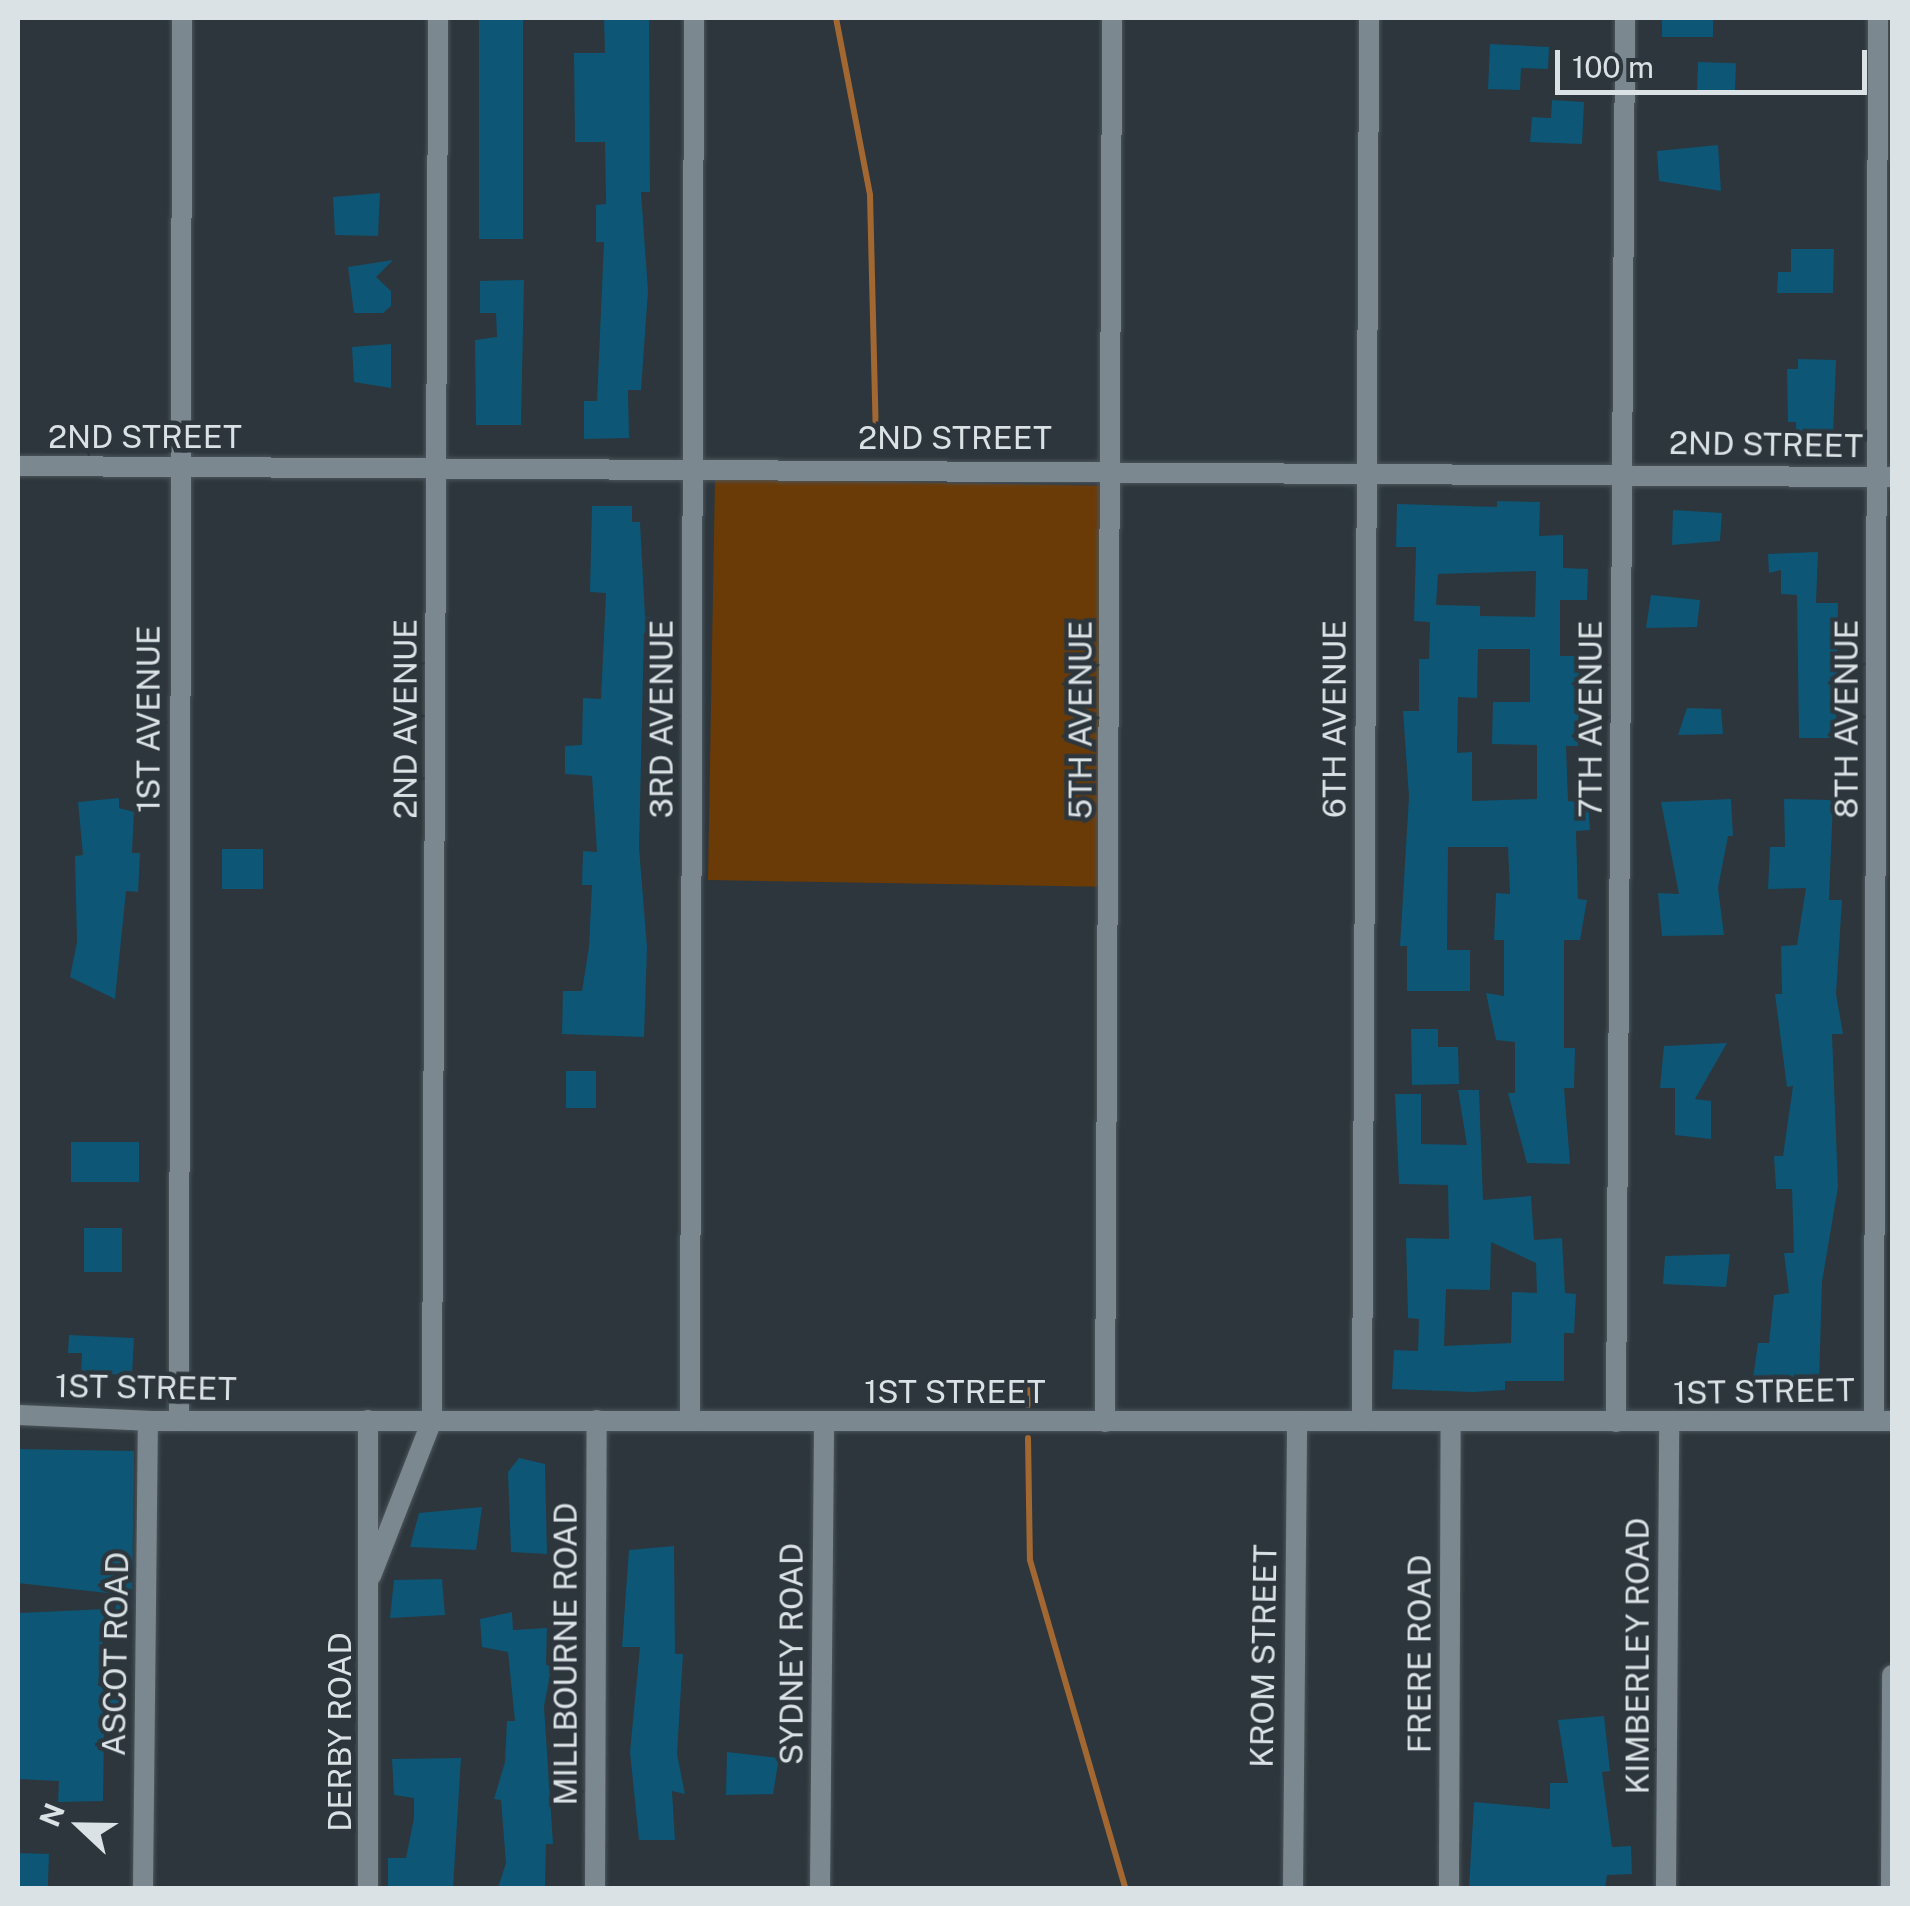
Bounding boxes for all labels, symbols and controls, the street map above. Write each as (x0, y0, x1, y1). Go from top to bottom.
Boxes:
scale bar (1560, 30, 1872, 92)
text: 100 m (1572, 49, 1654, 85)
street label: 2ND STREET (48, 418, 242, 456)
street label: 2ND STREET (858, 419, 1052, 457)
street label: 2ND STREET (1669, 424, 1863, 466)
street label: 2ND AVENUE (387, 619, 425, 819)
street label: 3RD AVENUE (643, 620, 681, 818)
street label: 6TH AVENUE (1316, 620, 1354, 818)
street label: 7TH AVENUE (1572, 620, 1610, 818)
street label: 8TH AVENUE (1828, 620, 1866, 818)
street label: 5TH AVENUE (1062, 621, 1100, 819)
street label: 1ST AVENUE (130, 625, 168, 813)
street label: 1ST STREET (55, 1367, 237, 1409)
street label: 1ST STREET (1673, 1371, 1855, 1413)
street label: 1ST STREET (864, 1373, 1046, 1411)
street label: MILLBOURNE ROAD (547, 1502, 585, 1806)
street label: KIMBERLEY ROAD (1619, 1517, 1657, 1795)
street label: SYDNEY ROAD (773, 1543, 811, 1765)
street label: KROM STREET (1243, 1544, 1285, 1768)
street label: ASCOT ROAD (95, 1551, 137, 1757)
street label: FRERE ROAD (1401, 1555, 1439, 1753)
street label: DERBY ROAD (321, 1632, 359, 1832)
north arrow (30, 1776, 130, 1876)
text: N (32, 1798, 71, 1831)

